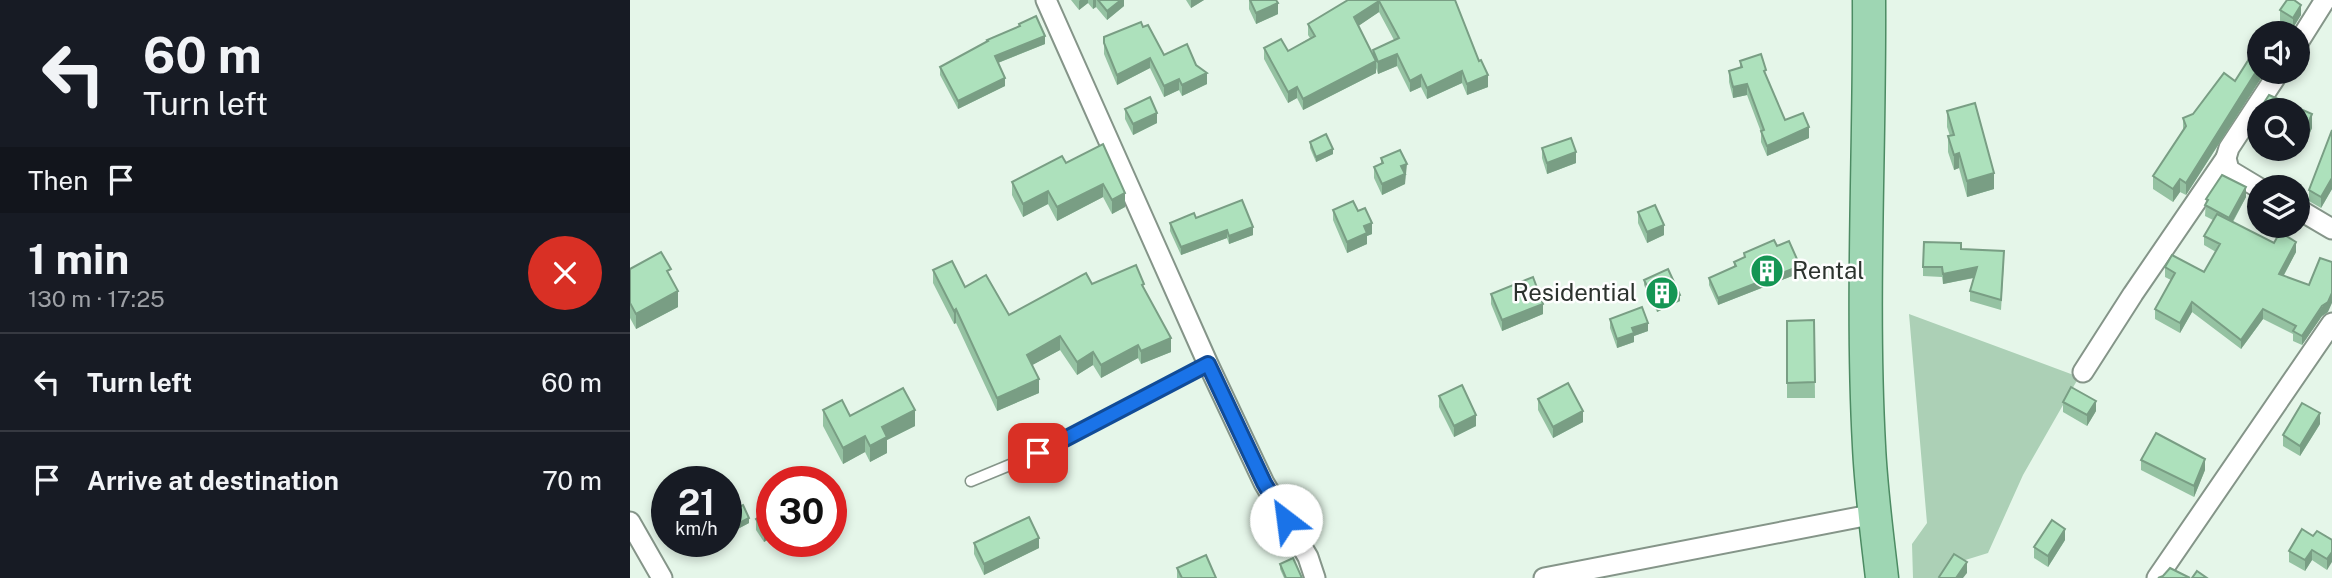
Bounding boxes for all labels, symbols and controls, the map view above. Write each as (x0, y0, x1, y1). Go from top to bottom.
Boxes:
map controls (2247, 21, 2310, 238)
button: sound (2247, 21, 2310, 84)
text: 60 m (143, 26, 262, 84)
icon: left (28, 28, 119, 119)
text: Turn left (143, 85, 268, 122)
button: search (2247, 98, 2310, 161)
icon: arrive (102, 161, 140, 199)
text: Then (28, 165, 88, 196)
button: layers (2247, 175, 2310, 238)
text: 1 min (28, 234, 129, 283)
button: close (528, 236, 602, 310)
building icon: Rental (1748, 252, 1786, 290)
place label: Rental (1792, 256, 1865, 284)
building icon: Residential (1643, 274, 1681, 312)
place label: Residential (1513, 278, 1637, 306)
text: 130 m · 17:25 (28, 285, 165, 312)
icon: left (28, 363, 66, 401)
text: Turn left (87, 367, 192, 398)
text: 60 m (541, 367, 602, 398)
pin (1008, 423, 1068, 483)
icon: arrive (1019, 434, 1057, 472)
icon: arrive (28, 461, 66, 499)
text: Arrive at destination (87, 465, 339, 496)
text: 70 m (542, 465, 602, 496)
speed limit sign: 30 (756, 466, 847, 557)
text: 21 (678, 482, 715, 523)
position arrow (1249, 483, 1323, 557)
text: km/h (675, 518, 718, 539)

